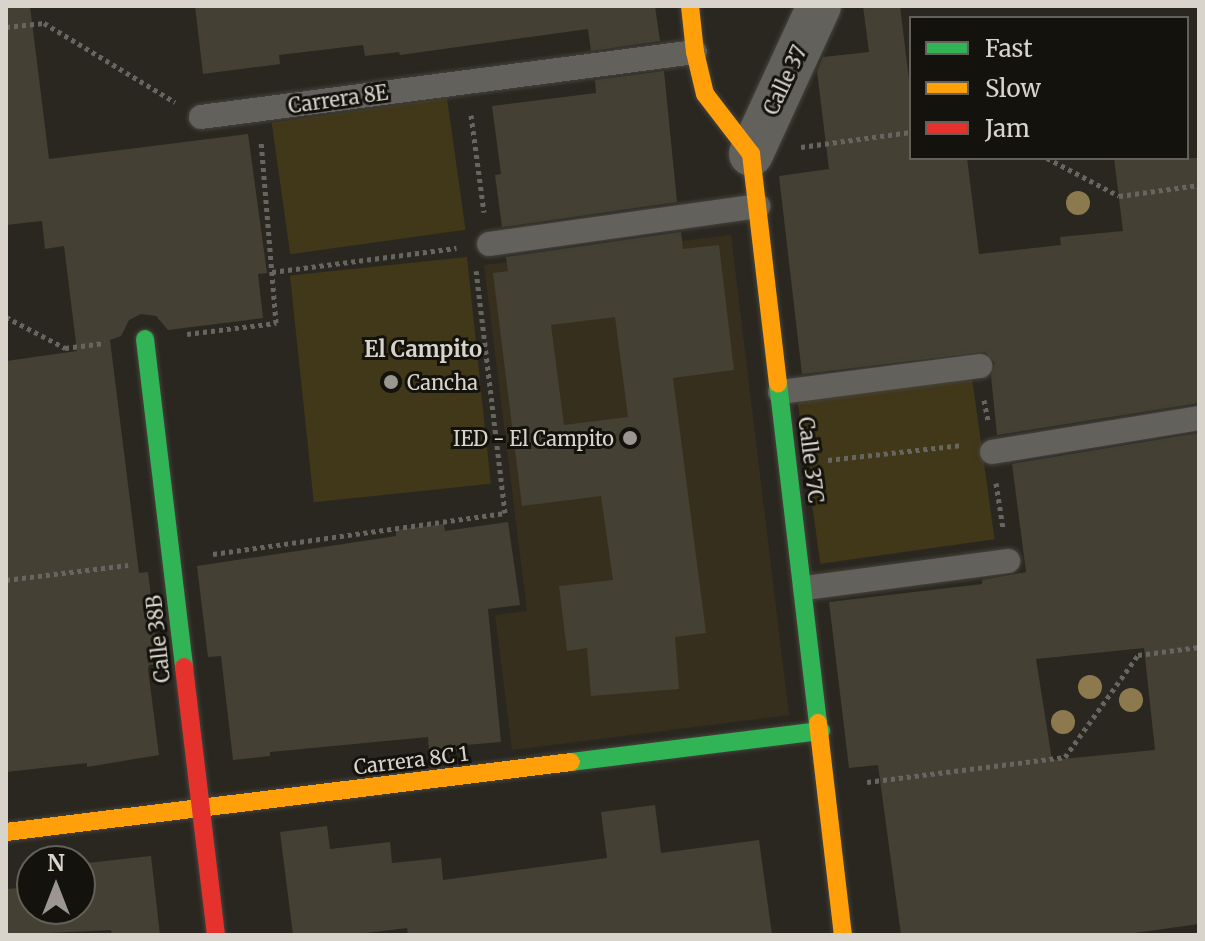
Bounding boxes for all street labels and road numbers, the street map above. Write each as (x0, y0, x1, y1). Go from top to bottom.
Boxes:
street label: Calle 37 (759, 42, 811, 118)
street label: Carrera 8E (287, 80, 389, 118)
street label: Calle 37C (794, 416, 828, 504)
street label: Calle 38B (141, 594, 175, 684)
street label: Carrera 8C 1 (352, 741, 470, 779)

